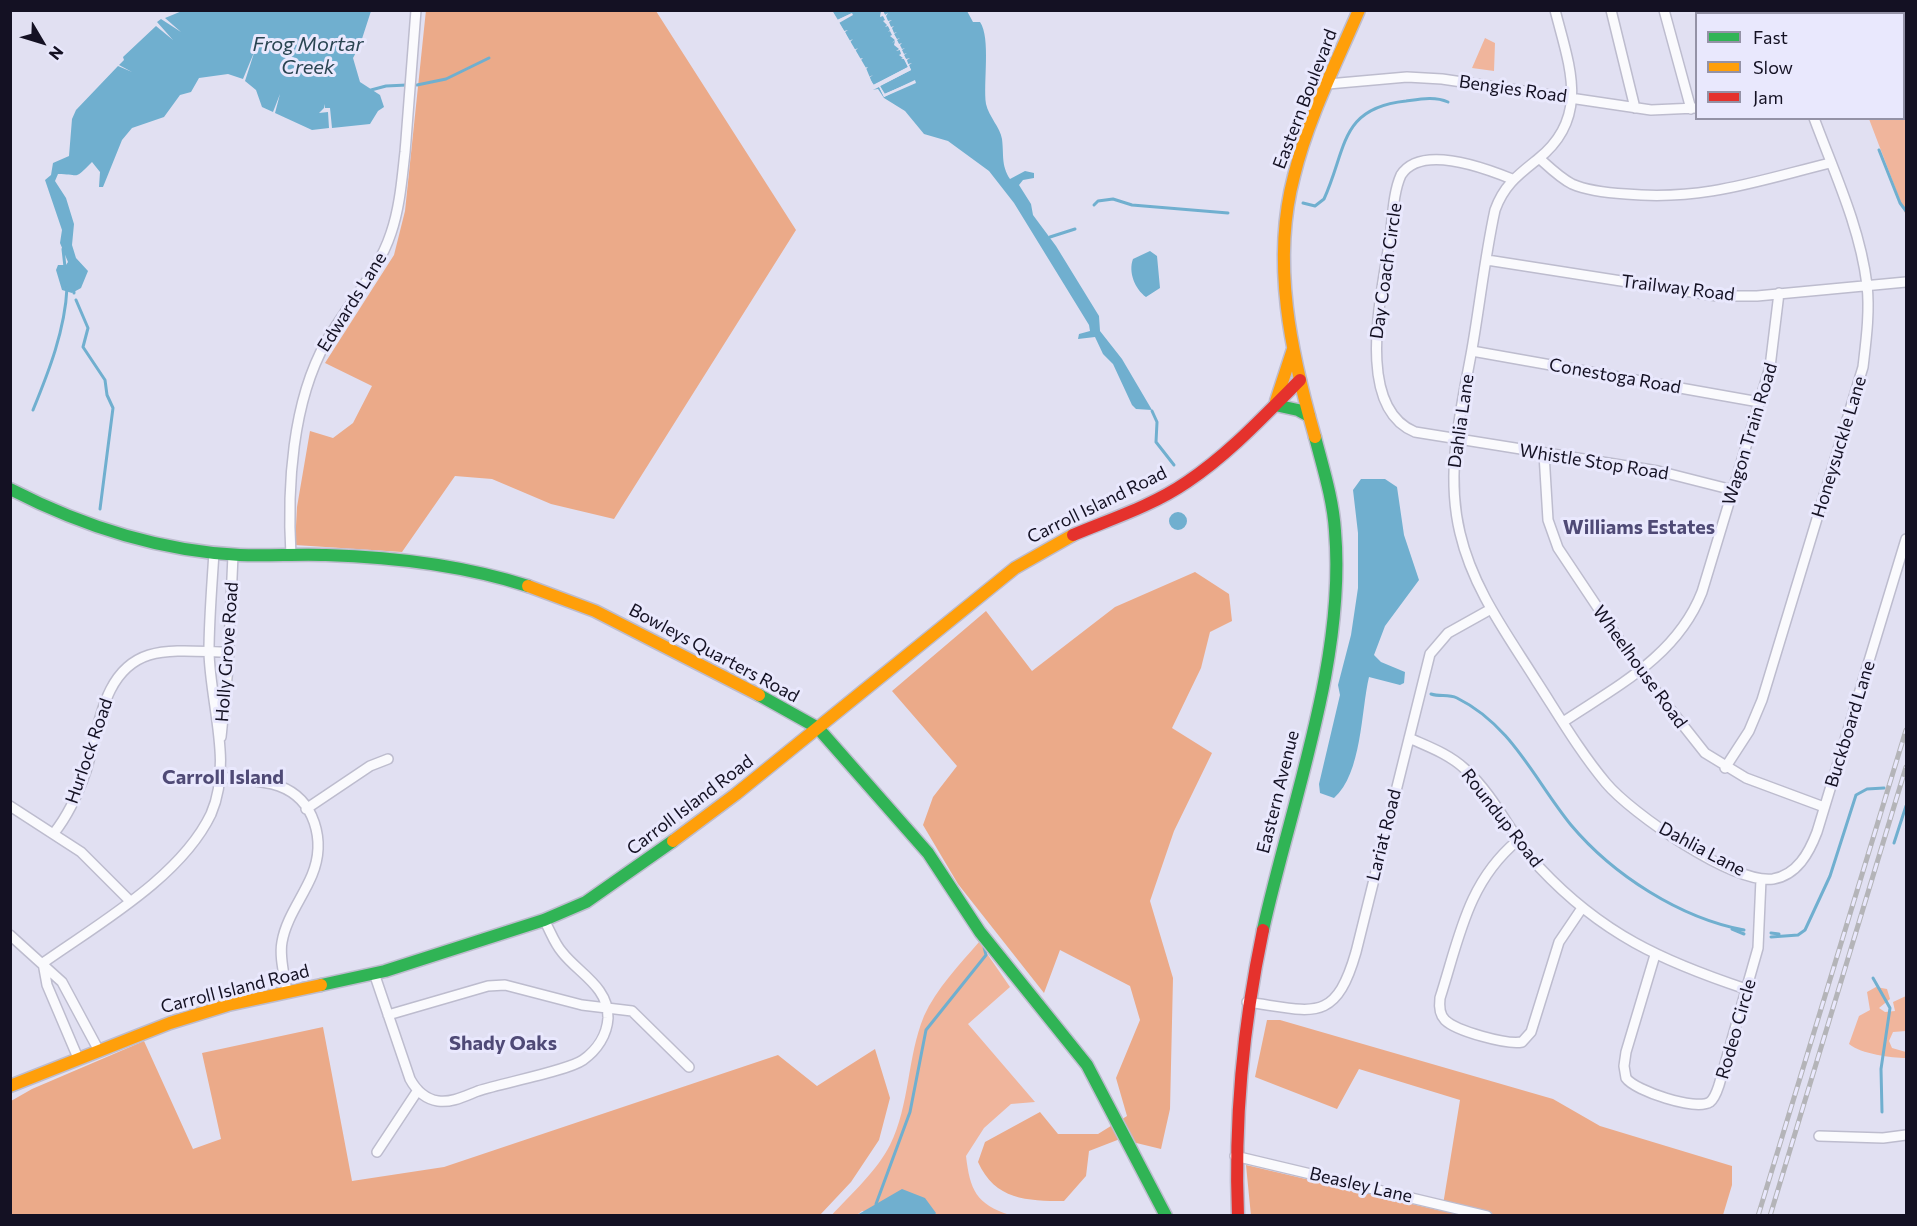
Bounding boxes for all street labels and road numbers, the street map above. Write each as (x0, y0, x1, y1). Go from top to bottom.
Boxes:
street label: Eastern Boulevard (1268, 26, 1342, 172)
street label: Bengies Road (1458, 71, 1568, 107)
street label: Day Coach Circle (1366, 202, 1406, 340)
street label: Edwards Lane (313, 248, 391, 356)
street label: Trailway Road (1620, 270, 1736, 306)
street label: Conestoga Road (1547, 354, 1683, 398)
street label: Wagon Train Road (1718, 360, 1782, 508)
street label: Dahlia Lane (1444, 373, 1478, 469)
street label: Honeysuckle Lane (1807, 374, 1871, 520)
street label: Whistle Stop Road (1518, 440, 1670, 484)
street label: Carroll Island Road (1024, 462, 1170, 548)
street label: Holly Grove Road (211, 581, 243, 723)
street label: Bowleys Quarters Road (625, 599, 803, 707)
street label: Wheelhouse Road (1588, 601, 1692, 733)
street label: Buckboard Lane (1820, 658, 1880, 790)
street label: Hurlock Road (61, 695, 117, 807)
street label: Eastern Avenue (1252, 728, 1304, 856)
street label: Carroll Island Road (623, 750, 757, 860)
street label: Roundup Road (1457, 764, 1547, 872)
street label: Lariat Road (1362, 787, 1406, 883)
street label: Dahlia Lane (1655, 817, 1749, 881)
street label: Carroll Island Road (158, 960, 312, 1018)
street label: Rodeo Circle (1711, 976, 1761, 1082)
street label: Beasley Lane (1307, 1163, 1415, 1207)

